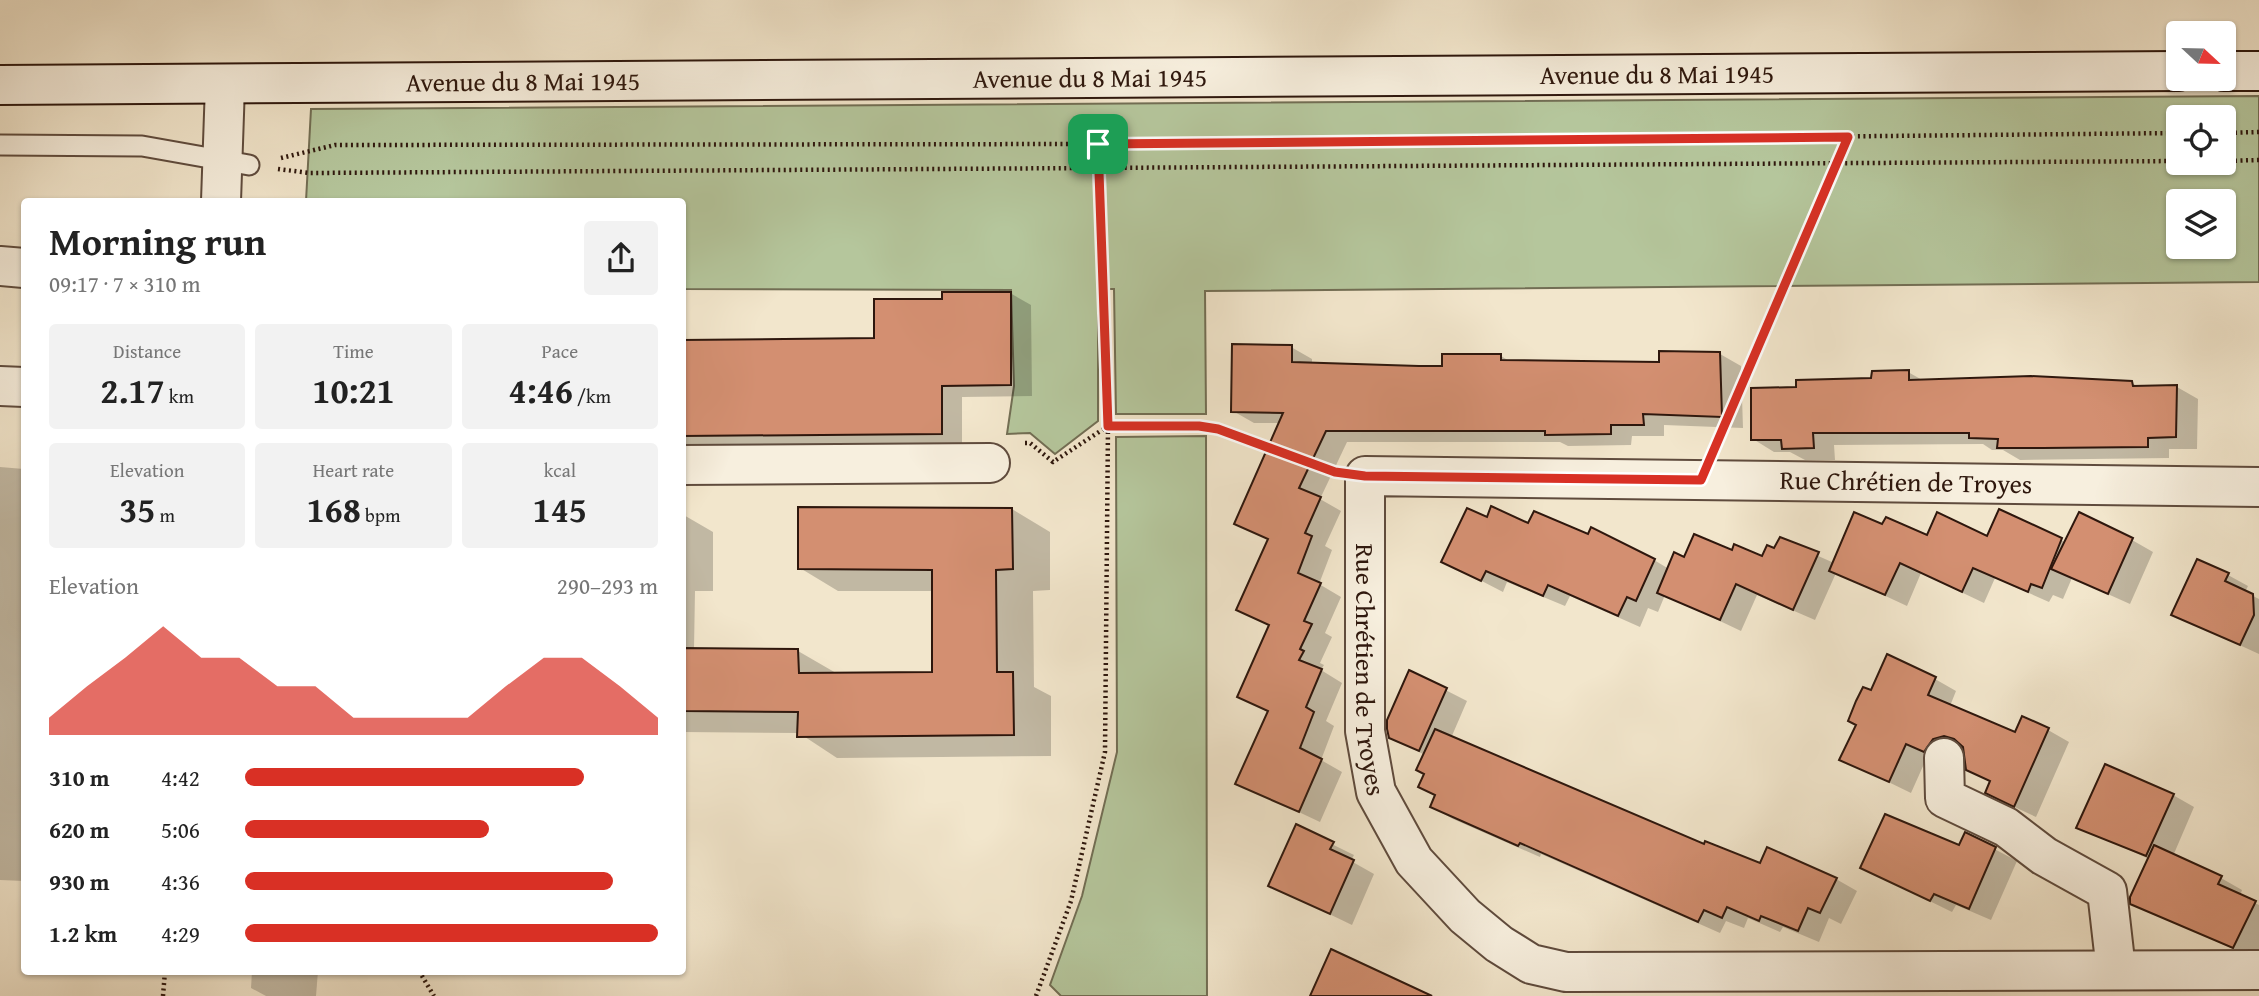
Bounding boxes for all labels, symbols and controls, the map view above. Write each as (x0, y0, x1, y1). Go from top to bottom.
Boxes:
north arrow (2166, 21, 2236, 91)
map controls (2166, 21, 2236, 259)
street label: Avenue du 8 Mai 1945 (1540, 54, 1774, 94)
street label: Avenue du 8 Mai 1945 (973, 57, 1207, 98)
street label: Avenue du 8 Mai 1945 (406, 61, 640, 101)
button: locate (2166, 105, 2236, 175)
pin (1068, 114, 1128, 174)
icon: arrive (1079, 125, 1117, 163)
button: layers (2166, 189, 2236, 259)
text: Morning run (49, 213, 266, 269)
button: share (584, 221, 658, 295)
text: 09:17 · 7 × 310 m (49, 267, 201, 300)
text: Distance (113, 337, 181, 365)
text: Time (333, 337, 374, 365)
text: Pace (542, 337, 578, 365)
text: 2.17 (100, 365, 165, 416)
text: 10:21 (312, 365, 395, 416)
text: 4:46 (509, 365, 573, 416)
text: km (165, 382, 194, 410)
text: /km (573, 382, 611, 410)
text: Elevation (110, 456, 184, 484)
text: Heart rate (313, 456, 394, 484)
text: kcal (544, 456, 576, 484)
street label: Rue Chrétien de Troyes (1779, 460, 2033, 503)
text: 35 (119, 484, 155, 535)
text: 168 (306, 484, 361, 535)
text: 145 (533, 484, 587, 535)
text: m (155, 501, 175, 529)
text: bpm (361, 501, 401, 529)
street label: Rue Chrétien de Troyes (1346, 544, 1396, 799)
text: Elevation (49, 569, 139, 602)
text: 290–293 m (557, 569, 658, 602)
text: 310 m (49, 761, 110, 794)
text: 4:42 (161, 761, 200, 794)
text: 620 m (49, 813, 110, 846)
text: 5:06 (161, 813, 200, 846)
text: 930 m (49, 865, 110, 898)
text: 4:36 (161, 865, 200, 898)
text: 1.2 km (49, 917, 117, 950)
text: 4:29 (161, 917, 200, 950)

